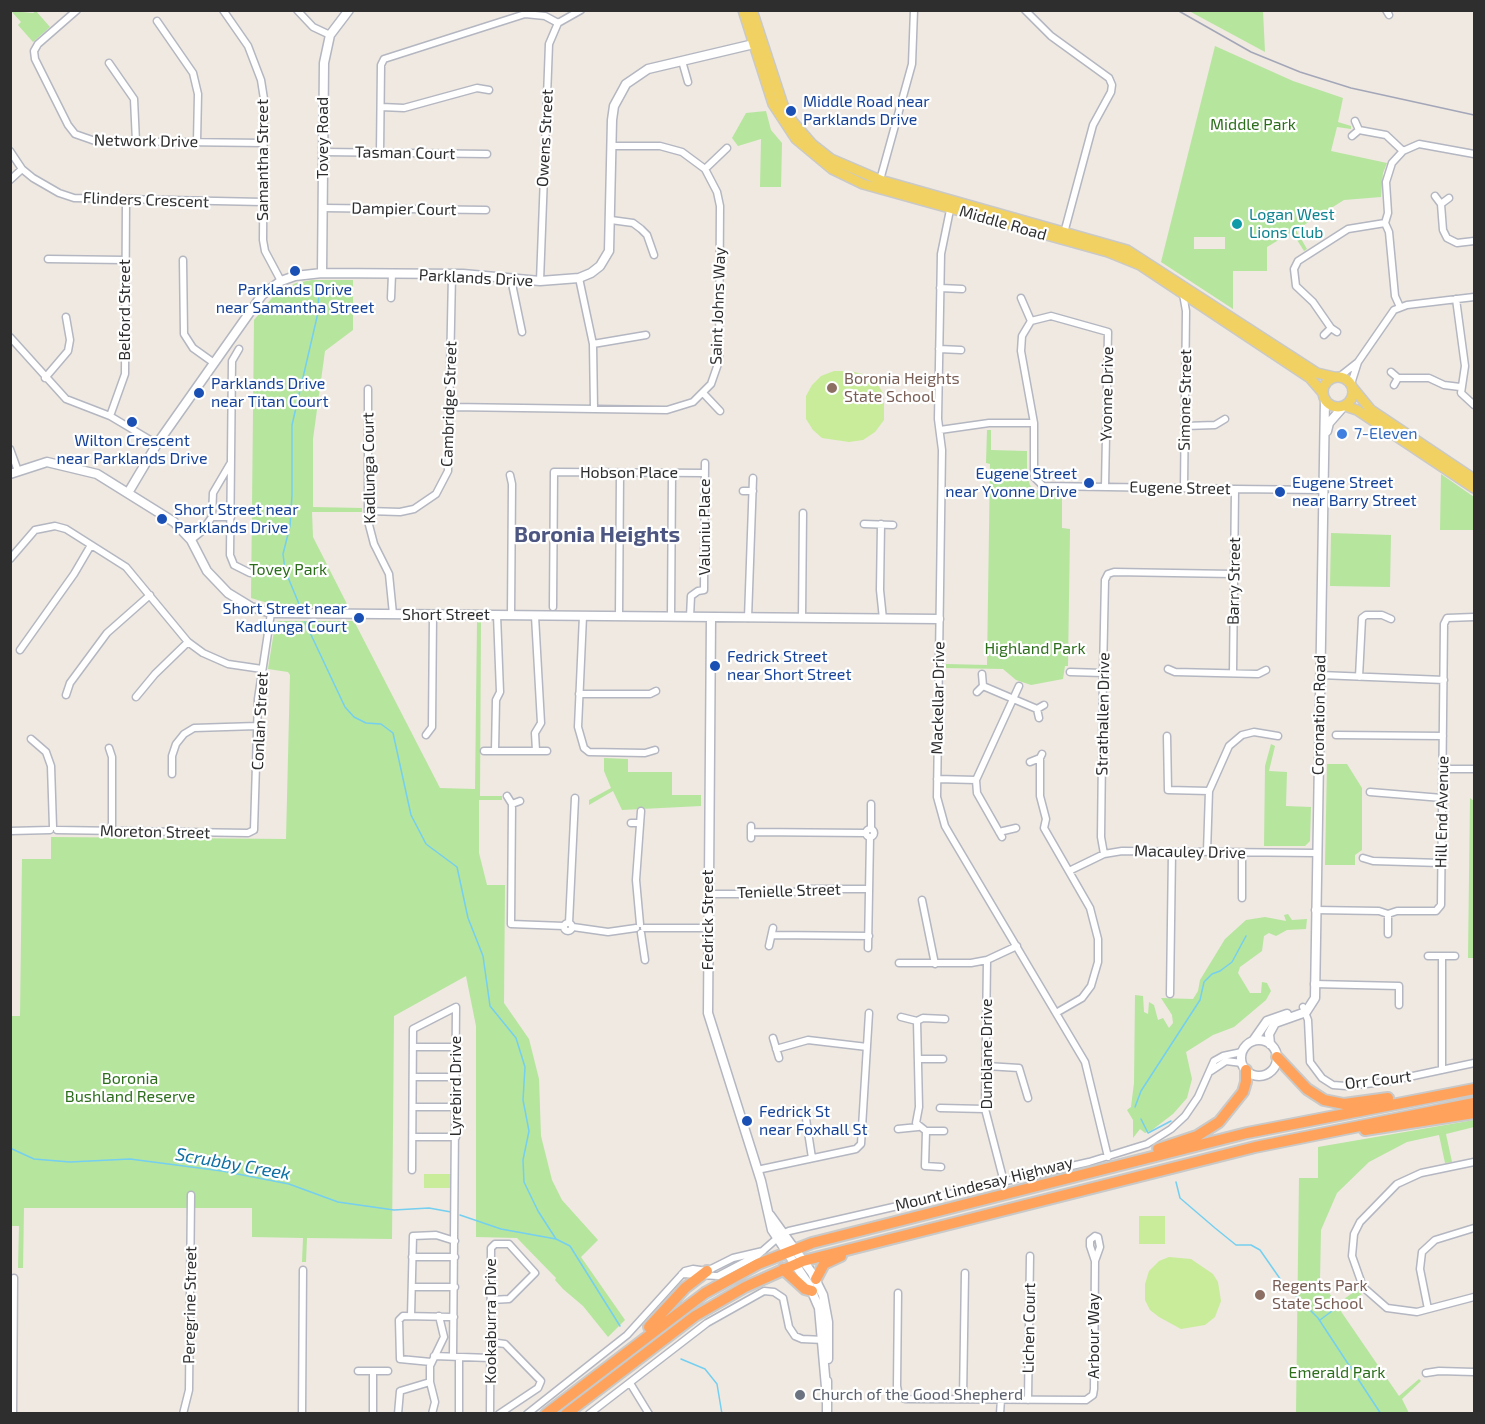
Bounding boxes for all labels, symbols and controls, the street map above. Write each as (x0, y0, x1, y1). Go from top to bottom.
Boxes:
street label: Owens Street (533, 89, 557, 187)
place label: Middle Road near Parklands Drive (803, 92, 930, 130)
street label: Tovey Road (313, 97, 333, 179)
street label: Samantha Street (253, 99, 273, 221)
marker: Middle Road near Parklands Drive (784, 104, 798, 118)
park label: Middle Park (1210, 115, 1296, 135)
street label: Network Drive (94, 130, 198, 152)
street label: Tasman Court (355, 143, 455, 163)
street label: Flinders Crescent (83, 188, 209, 212)
street label: Dampier Court (351, 198, 457, 220)
street label: Middle Road (957, 201, 1049, 245)
place label: Logan West Lions Club (1249, 205, 1334, 243)
marker: Logan West Lions Club (1230, 217, 1244, 231)
street label: Saint Johns Way (706, 247, 730, 365)
street label: Belford Street (115, 259, 135, 361)
marker: Parklands Drive near Samantha Street (288, 264, 302, 278)
street label: Parklands Drive (418, 265, 534, 291)
place label: Parklands Drive near Samantha Street (216, 280, 374, 318)
street label: Cambridge Street (437, 341, 461, 467)
street label: Yvonne Drive (1097, 346, 1117, 442)
street label: Simone Street (1175, 349, 1195, 451)
place label: Boronia Heights State School (844, 369, 960, 407)
place label: Parklands Drive near Titan Court (211, 374, 329, 412)
marker: Boronia Heights State School (825, 381, 839, 395)
marker: Parklands Drive near Titan Court (192, 386, 206, 400)
street label: Kadlunga Court (358, 412, 380, 524)
marker: Wilton Crescent near Parklands Drive (125, 415, 139, 429)
place label: 7-Eleven (1354, 424, 1418, 444)
marker: 7-Eleven (1335, 427, 1349, 441)
place label: Wilton Crescent near Parklands Drive (56, 431, 208, 469)
street label: Hobson Place (580, 463, 678, 483)
place label: Eugene Street near Yvonne Drive (945, 464, 1077, 502)
place label: Eugene Street near Barry Street (1292, 473, 1417, 511)
marker: Eugene Street near Yvonne Drive (1082, 476, 1096, 490)
street label: Valuniu Place (695, 478, 715, 576)
street label: Eugene Street (1129, 478, 1231, 498)
marker: Eugene Street near Barry Street (1273, 485, 1287, 499)
place label: Short Street near Parklands Drive (174, 500, 299, 538)
marker: Short Street near Parklands Drive (155, 512, 169, 526)
district label: Boronia Heights (514, 522, 680, 548)
street label: Barry Street (1224, 537, 1244, 625)
park label: Tovey Park (249, 560, 327, 580)
place label: Short Street near Kadlunga Court (222, 599, 347, 637)
street label: Short Street (402, 605, 490, 625)
marker: Short Street near Kadlunga Court (352, 611, 366, 625)
park label: Highland Park (984, 639, 1086, 659)
street label: Mackellar Drive (927, 641, 949, 755)
place label: Fedrick Street near Short Street (727, 647, 852, 685)
street label: Strathallen Drive (1092, 652, 1114, 776)
street label: Coronation Road (1308, 655, 1330, 775)
marker: Fedrick Street near Short Street (708, 659, 722, 673)
street label: Conlan Street (248, 671, 272, 771)
street label: Hill End Avenue (1431, 756, 1453, 868)
street label: Moreton Street (100, 821, 210, 843)
street label: Macauley Drive (1134, 841, 1246, 863)
street label: Fedrick Street (698, 870, 718, 970)
street label: Tenielle Street (737, 880, 841, 902)
street label: Dunblane Drive (977, 998, 997, 1110)
street label: Lyrebird Drive (446, 1036, 466, 1136)
street label: Orr Court (1344, 1066, 1412, 1094)
park label: Boronia Bushland Reserve (65, 1069, 195, 1107)
place label: Fedrick St near Foxhall St (759, 1102, 868, 1140)
marker: Fedrick St near Foxhall St (740, 1114, 754, 1128)
water label: Scrubby Creek (174, 1143, 292, 1185)
street label: Mount Lindesay Highway (893, 1153, 1075, 1215)
street label: Peregrine Street (179, 1246, 201, 1364)
street label: Kookaburra Drive (481, 1258, 501, 1384)
place label: Regents Park State School (1272, 1276, 1368, 1314)
street label: Lichen Court (1019, 1283, 1039, 1373)
marker: Regents Park State School (1253, 1288, 1267, 1302)
street label: Arbour Way (1084, 1293, 1104, 1379)
park label: Emerald Park (1289, 1363, 1385, 1383)
place label: Church of the Good Shepherd (812, 1385, 1023, 1405)
marker: Church of the Good Shepherd (793, 1388, 807, 1402)

